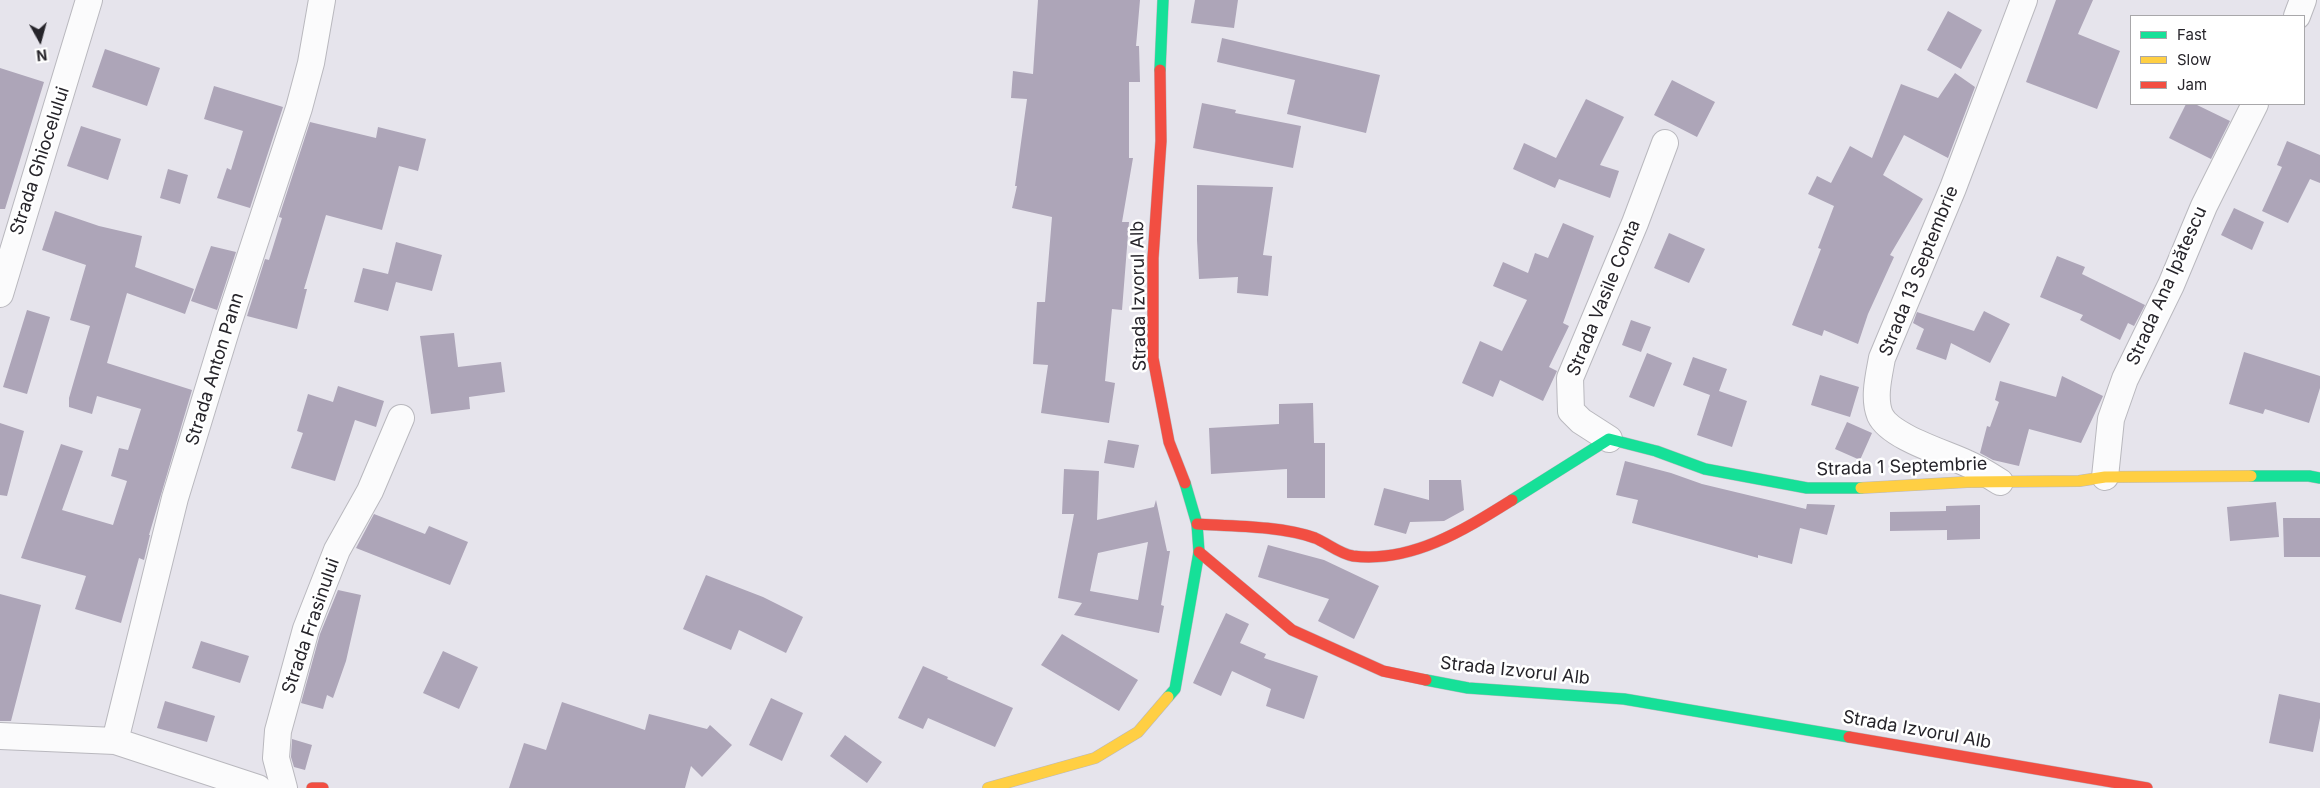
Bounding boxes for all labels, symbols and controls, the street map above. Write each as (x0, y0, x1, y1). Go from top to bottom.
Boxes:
north arrow (15, 15, 65, 65)
legend (2130, 15, 2305, 105)
text: Fast (2177, 25, 2207, 44)
text: N (36, 46, 48, 64)
text: Slow (2177, 50, 2211, 69)
text: Jam (2177, 75, 2207, 94)
street label: Strada Ghiocelului (6, 84, 74, 238)
street label: Strada 13 Septembrie (1875, 183, 1963, 359)
street label: Strada Ana Ipătescu (2122, 203, 2212, 369)
street label: Strada Vasile Conta (1563, 217, 1645, 379)
street label: Strada Izvorul Alb (1127, 221, 1151, 371)
street label: Strada Anton Pann (181, 290, 249, 448)
street label: Strada 1 Septembrie (1816, 453, 1988, 481)
street label: Strada Frasinului (278, 555, 344, 697)
street label: Strada Izvorul Alb (1439, 652, 1591, 690)
street label: Strada Izvorul Alb (1841, 706, 1993, 754)

